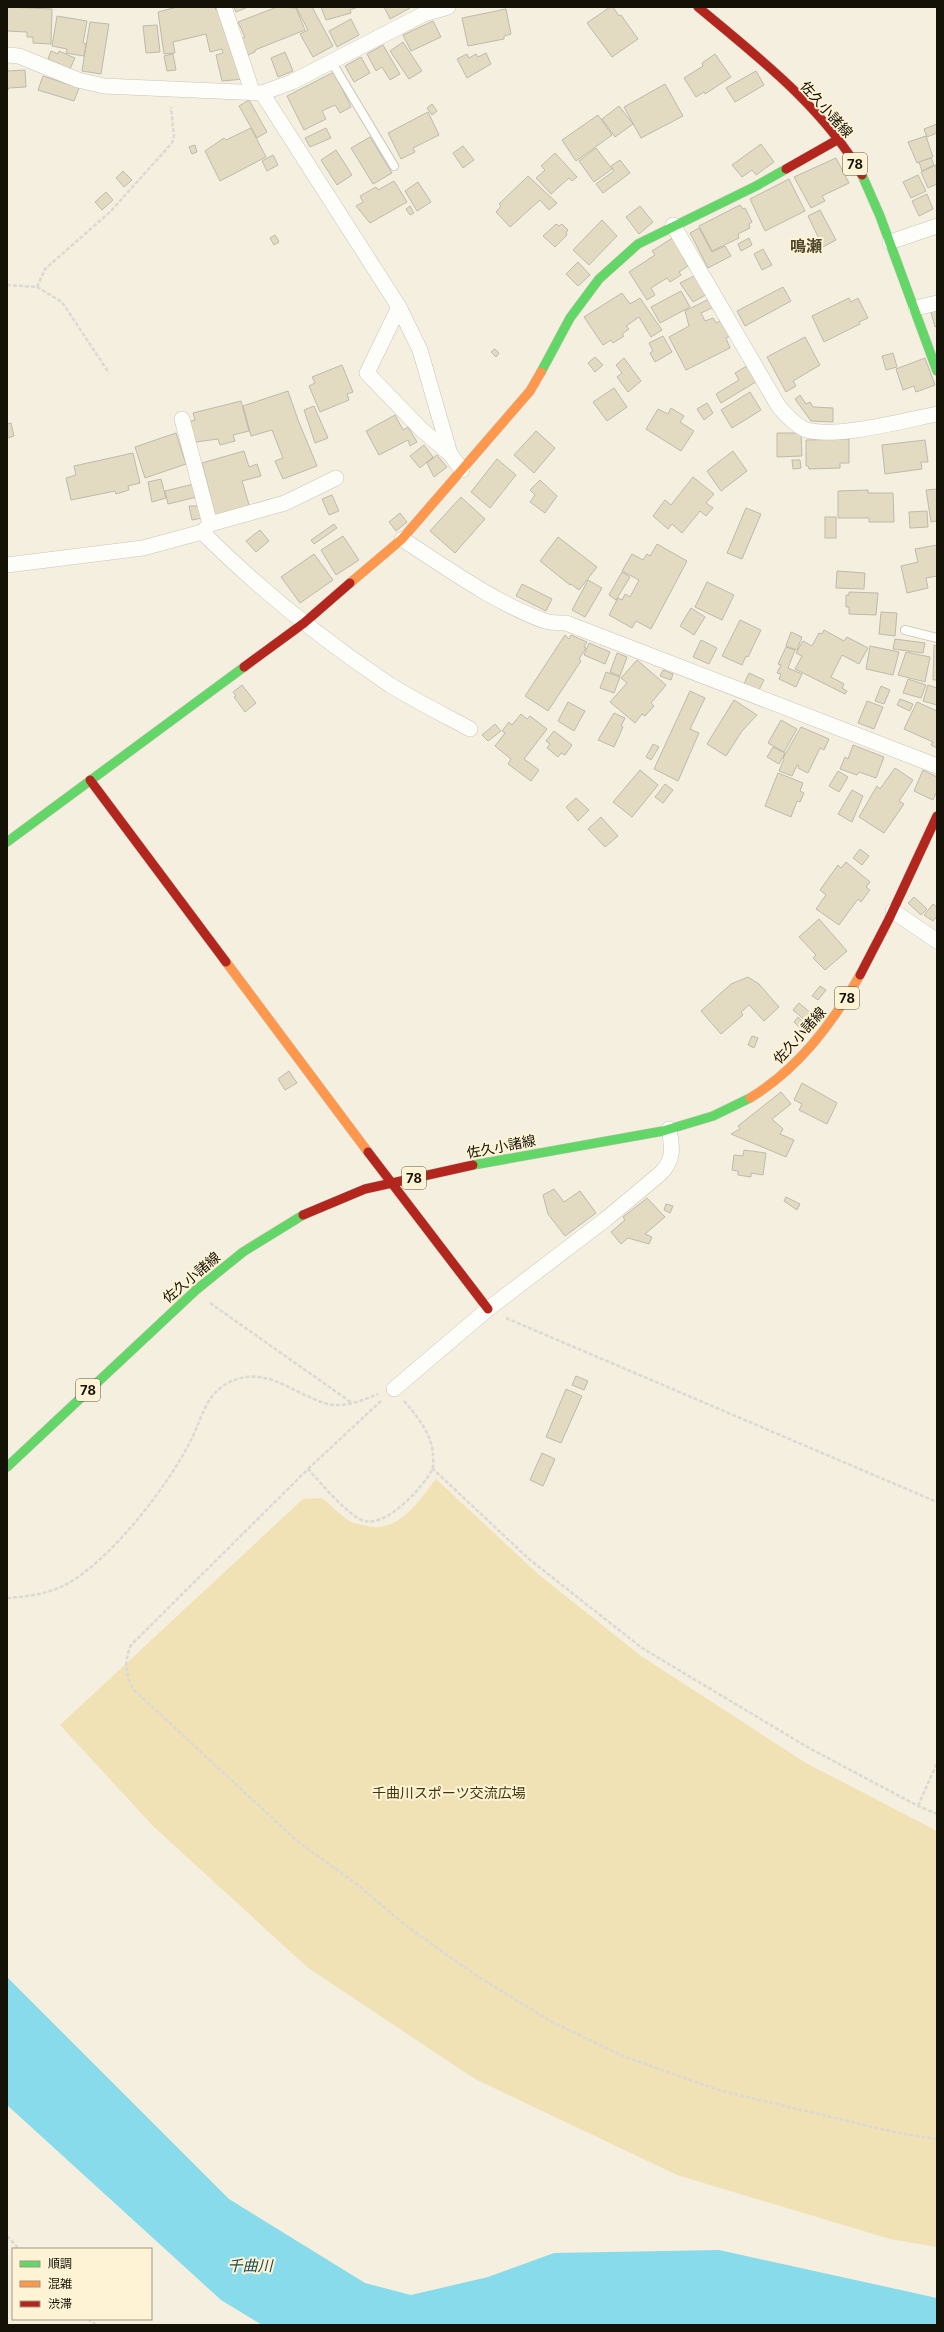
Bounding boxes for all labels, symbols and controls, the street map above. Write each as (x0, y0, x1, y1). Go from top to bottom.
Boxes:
street label: 佐久小諸線 (797, 77, 857, 141)
road number: 78 (843, 153, 867, 175)
district label: 鳴瀬 (790, 236, 822, 256)
road number: 78 (835, 987, 859, 1009)
street label: 佐久小諸線 (769, 1003, 829, 1067)
street label: 佐久小諸線 (465, 1131, 537, 1161)
road number: 78 (402, 1167, 426, 1189)
street label: 佐久小諸線 (159, 1248, 223, 1306)
road number: 78 (76, 1379, 100, 1401)
park label: 千曲川スポーツ交流広場 (372, 1784, 526, 1801)
legend (12, 2248, 152, 2320)
text: 順調 (48, 2256, 72, 2271)
water label: 千曲川 (227, 2256, 274, 2275)
text: 混雑 (48, 2276, 72, 2291)
text: 渋滞 (48, 2296, 72, 2311)

